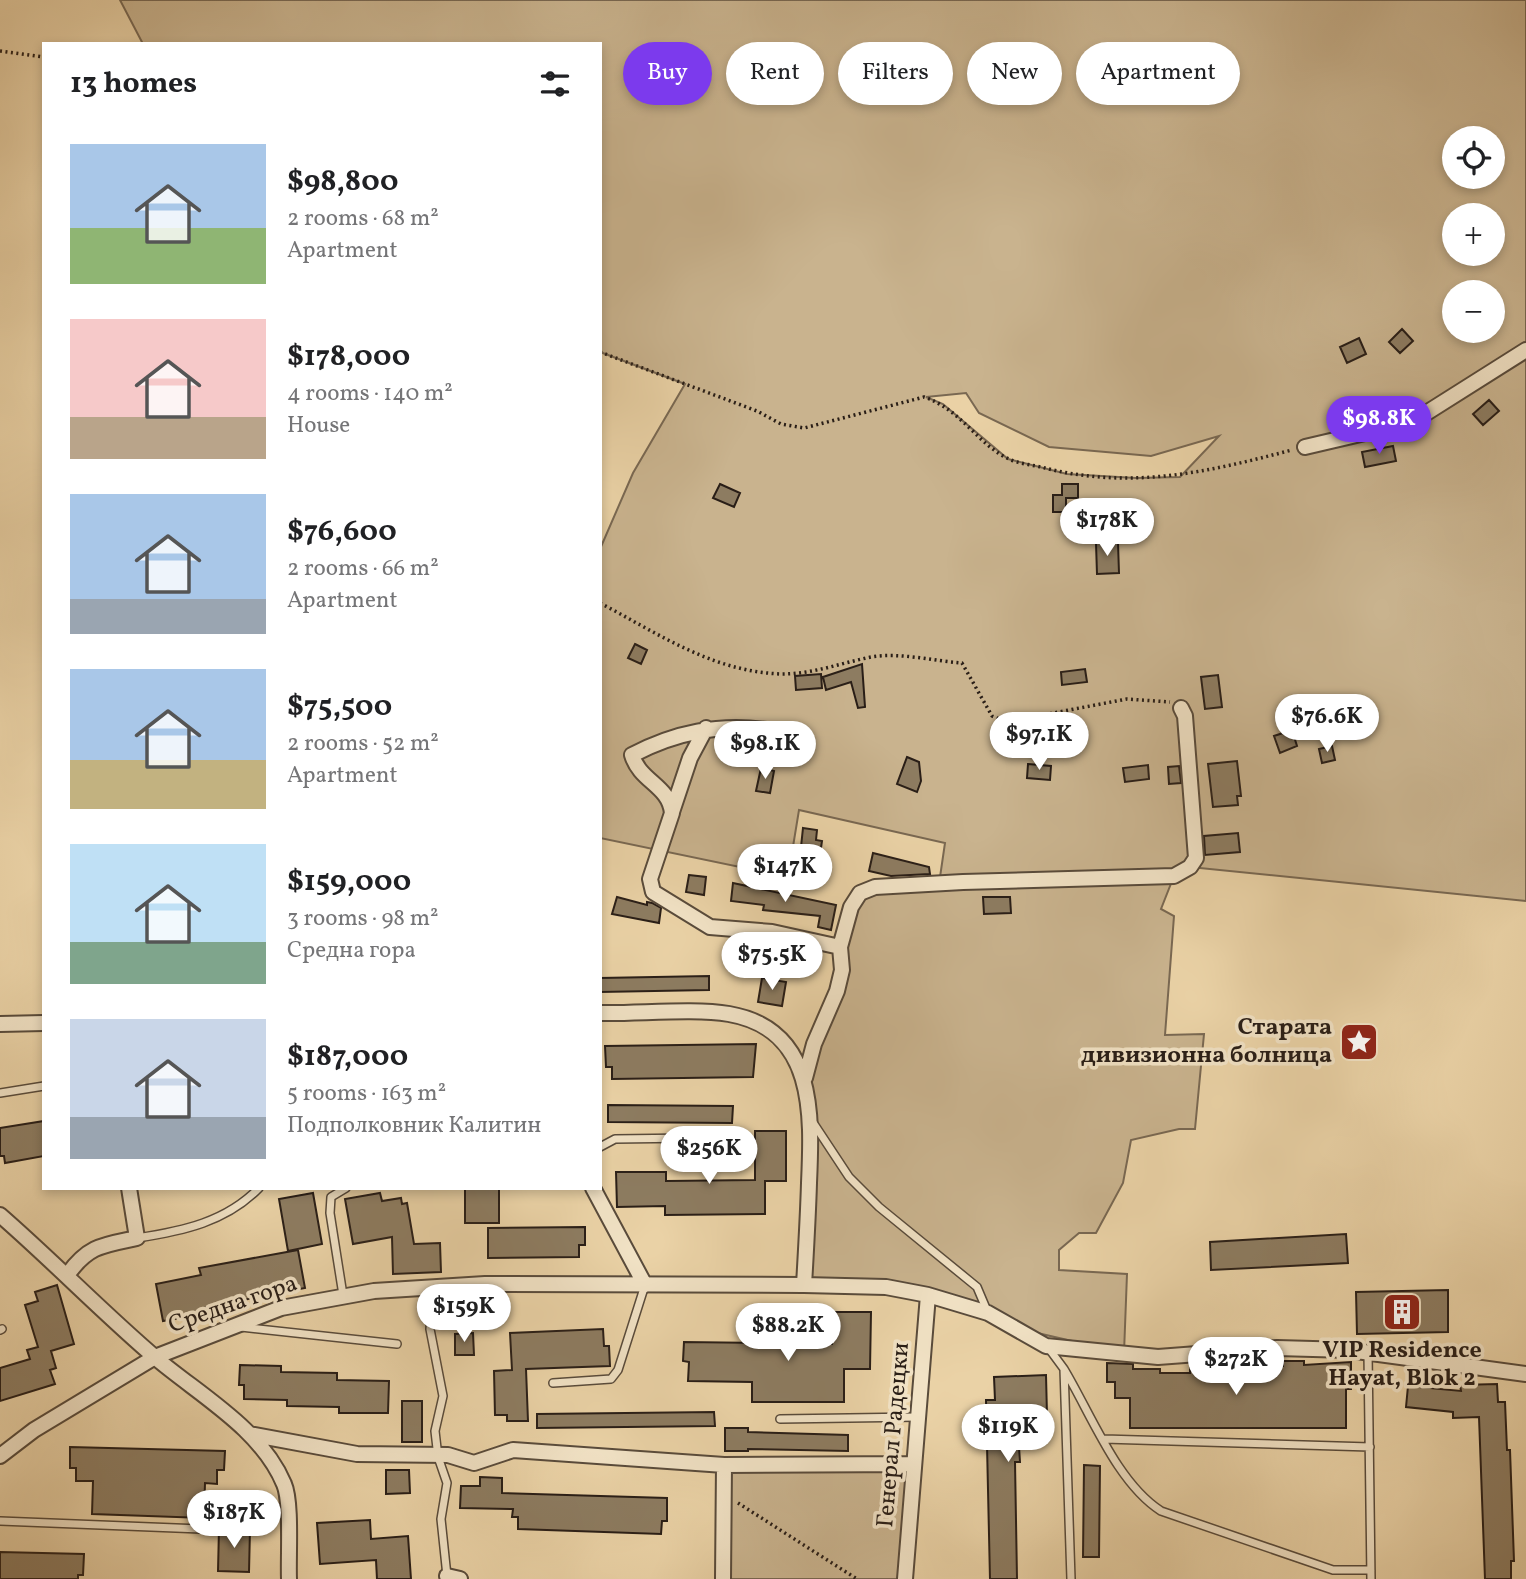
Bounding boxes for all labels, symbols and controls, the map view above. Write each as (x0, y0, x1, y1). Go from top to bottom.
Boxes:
chip: Buy (623, 42, 712, 105)
chip: Rent (726, 42, 824, 105)
chip: Filters (838, 42, 953, 105)
chip: New (967, 42, 1062, 105)
chip: Apartment (1076, 42, 1240, 105)
text: 13 homes (70, 63, 197, 105)
icon: filters (536, 65, 574, 103)
map controls (1442, 126, 1505, 343)
button: locate (1442, 126, 1505, 189)
text: $98,800 (287, 161, 398, 203)
icon: home (126, 172, 210, 256)
text: 2 rooms · 68 m² (287, 203, 439, 235)
button: + (1442, 203, 1505, 266)
text: Apartment (287, 235, 398, 267)
button: − (1442, 280, 1505, 343)
text: $178,000 (287, 336, 410, 378)
icon: home (126, 347, 210, 431)
text: 4 rooms · 140 m² (287, 378, 453, 410)
pin: $98.8K (1322, 396, 1436, 456)
text: $98.8K (1342, 403, 1416, 435)
text: House (287, 410, 350, 442)
pin: $178K (1058, 498, 1156, 558)
text: $178K (1076, 505, 1138, 537)
text: $76,600 (287, 511, 397, 553)
icon: home (126, 522, 210, 606)
text: 2 rooms · 66 m² (287, 553, 439, 585)
text: Apartment (287, 585, 398, 617)
text: $75,500 (287, 686, 392, 728)
pin: $76.6K (1270, 694, 1384, 754)
icon: home (126, 697, 210, 781)
text: $76.6K (1291, 701, 1363, 733)
pin: $97.1K (982, 712, 1096, 772)
text: $97.1K (1006, 719, 1072, 751)
pin: $98.1K (708, 722, 822, 781)
text: 2 rooms · 52 m² (287, 728, 439, 760)
text: $98.1K (730, 728, 800, 760)
text: Apartment (287, 760, 398, 792)
pin: $147K (736, 844, 834, 904)
text: $147K (753, 851, 817, 883)
text: $159,000 (287, 861, 411, 903)
icon: home (126, 872, 210, 956)
text: 3 rooms · 98 m² (287, 903, 439, 935)
pin: $75.5K (715, 932, 829, 992)
text: Средна гора (287, 935, 416, 967)
text: $75.5K (738, 939, 806, 971)
place label: Старата дивизионна болница (1081, 1011, 1332, 1073)
place icon: Старата дивизионна болница (1338, 1021, 1380, 1063)
text: $187,000 (287, 1036, 408, 1078)
icon: home (126, 1047, 210, 1131)
text: 5 rooms · 163 m² (287, 1078, 446, 1110)
text: Подполковник Калитин (287, 1110, 541, 1142)
pin: $256K (660, 1126, 758, 1186)
text: $256K (676, 1133, 742, 1165)
street label: Средна гора (164, 1267, 302, 1343)
pin: $159K (415, 1284, 513, 1344)
text: $159K (433, 1291, 495, 1323)
building icon: VIP Residence Hayat, Blok 2 (1381, 1291, 1423, 1333)
pin: $88.2K (731, 1304, 845, 1363)
text: $88.2K (752, 1310, 824, 1342)
place label: VIP Residence Hayat, Blok 2 (1322, 1334, 1482, 1396)
pin: $272K (1187, 1338, 1285, 1397)
street label: Генерал Радецки (869, 1341, 919, 1529)
text: $272K (1204, 1344, 1268, 1376)
pin: $119K (959, 1404, 1057, 1464)
text: $119K (978, 1411, 1038, 1443)
pin: $187K (185, 1490, 283, 1550)
text: $187K (203, 1497, 265, 1529)

